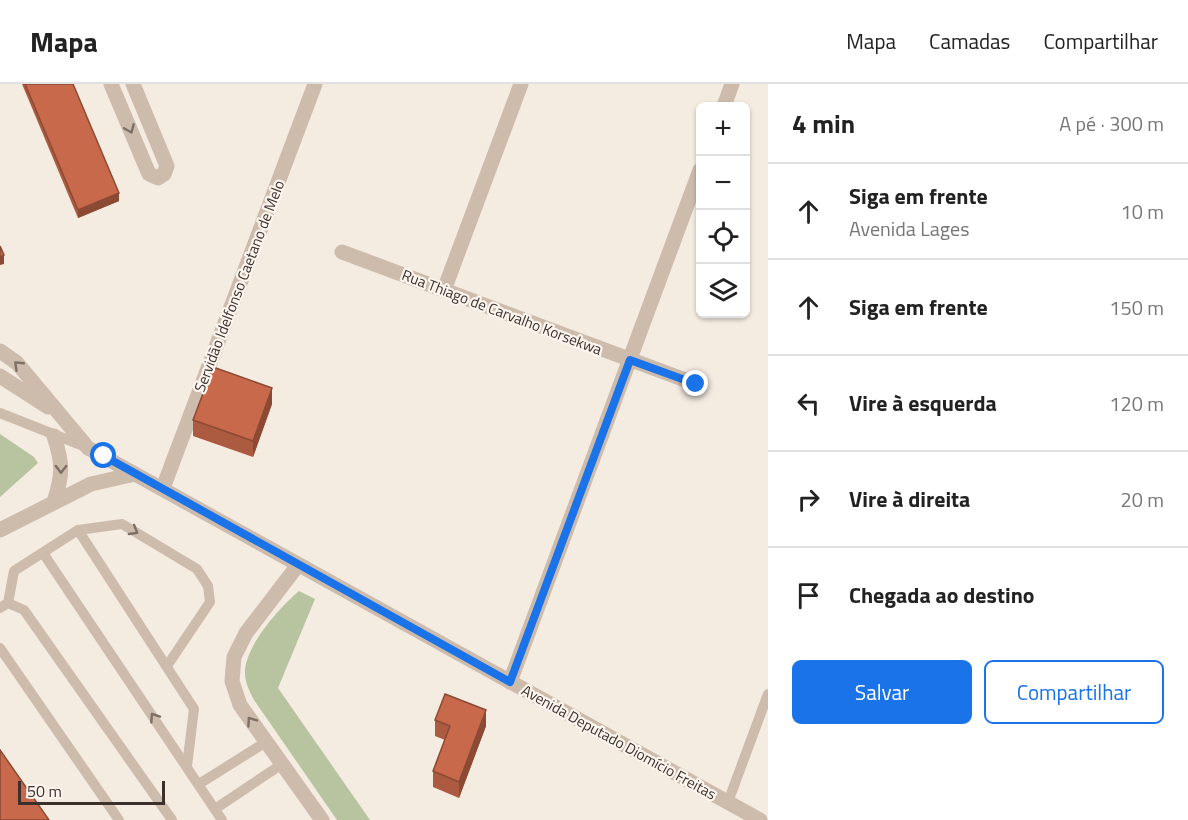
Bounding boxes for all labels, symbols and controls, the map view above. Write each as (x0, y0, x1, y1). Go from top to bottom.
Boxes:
text: Mapa (30, 20, 98, 63)
text: Mapa (846, 25, 896, 57)
text: Camadas (929, 25, 1010, 57)
text: Compartilhar (1043, 25, 1158, 57)
map controls (696, 102, 750, 318)
button: + (696, 102, 750, 156)
text: 4 min (792, 104, 855, 143)
text: A pé · 300 m (1059, 108, 1164, 139)
one-way arrow (123, 123, 135, 134)
button: − (696, 156, 750, 210)
street label: Servidão Idelfonso Caetano de Melo (188, 177, 290, 395)
text: Siga em frente (849, 179, 988, 213)
icon: ahead (792, 195, 825, 228)
text: 10 m (1120, 196, 1164, 227)
button: locate (696, 210, 750, 264)
text: Avenida Lages (849, 213, 970, 244)
street label: Rua Thiago de Carvalho Korsekwa (399, 263, 606, 361)
button: layers (696, 264, 750, 318)
text: Siga em frente (849, 290, 988, 324)
icon: ahead (792, 291, 825, 324)
text: 150 m (1109, 292, 1164, 323)
one-way arrow (15, 362, 26, 373)
route end (682, 370, 708, 396)
text: Vire à esquerda (849, 386, 997, 420)
icon: left (792, 387, 825, 420)
text: 120 m (1109, 388, 1164, 419)
route start (90, 442, 116, 468)
one-way arrow (55, 465, 67, 474)
text: Vire à direita (849, 482, 970, 516)
icon: right (792, 483, 825, 516)
text: 20 m (1120, 484, 1164, 515)
one-way arrow (128, 524, 138, 536)
text: Chegada ao destino (849, 578, 1035, 612)
icon: arrive (792, 579, 825, 612)
button: Salvar (792, 660, 972, 724)
button: Compartilhar (984, 660, 1164, 724)
street label: Avenida Deputado Diomício Freitas (517, 679, 721, 805)
one-way arrow (150, 713, 161, 724)
one-way arrow (247, 717, 258, 728)
scale bar (18, 778, 165, 806)
text: 50 m (27, 779, 62, 803)

